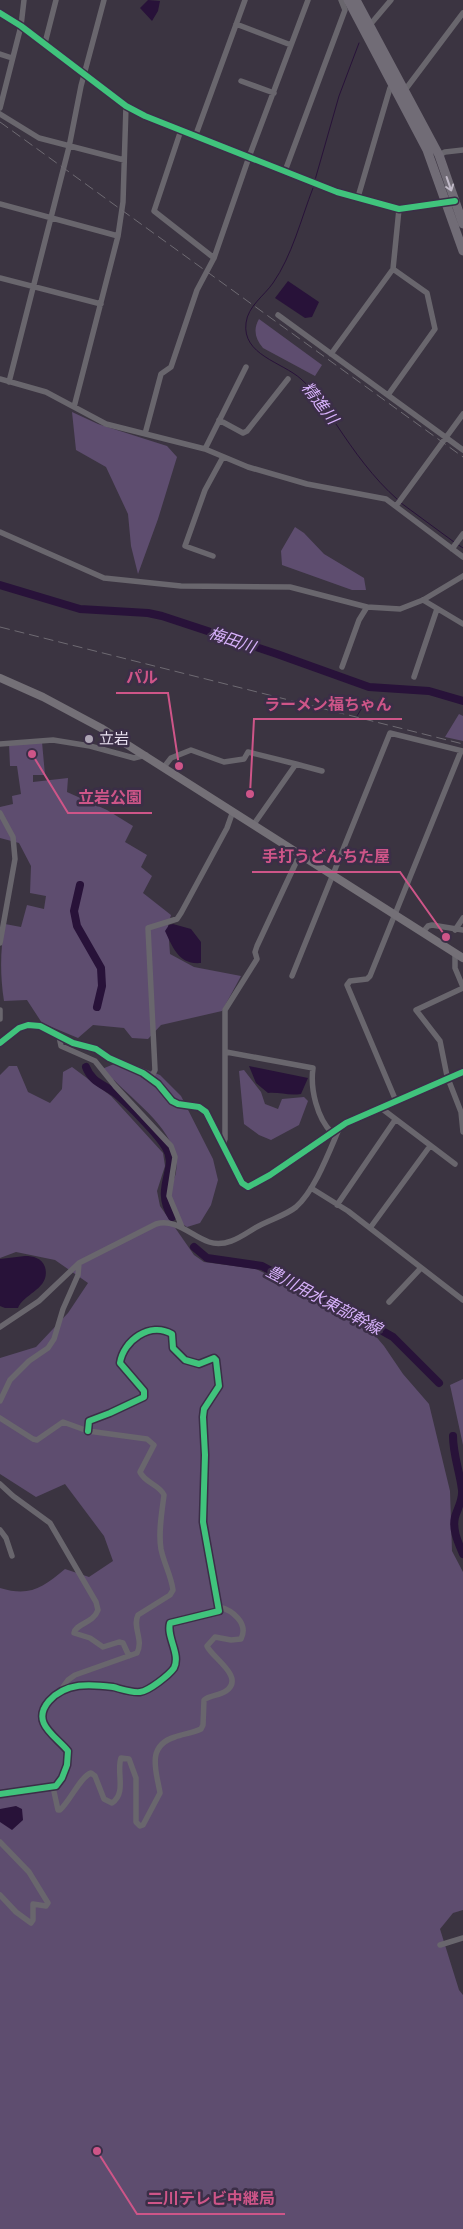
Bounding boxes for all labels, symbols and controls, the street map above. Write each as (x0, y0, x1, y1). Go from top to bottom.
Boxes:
one-way arrow (445, 176, 454, 191)
water label: 精進川 (298, 378, 343, 429)
water label: 梅田川 (206, 623, 260, 657)
callout: パル (116, 662, 168, 693)
text: パル (126, 668, 158, 687)
callout: ラーメン福ちゃん (254, 688, 402, 719)
text: ラーメン福ちゃん (264, 695, 392, 714)
place label: 立岩 (99, 730, 129, 748)
marker: 立岩 (83, 733, 95, 745)
callout: 立岩公園 (68, 782, 152, 813)
text: 立岩公園 (78, 788, 142, 807)
callout: 手打うどんちた屋 (252, 841, 400, 872)
text: 手打うどんちた屋 (262, 847, 390, 866)
water label: 豊川用水東部幹線 (263, 1262, 387, 1339)
callout: 二川テレビ中継局 (137, 2183, 285, 2214)
text: 二川テレビ中継局 (147, 2189, 275, 2208)

